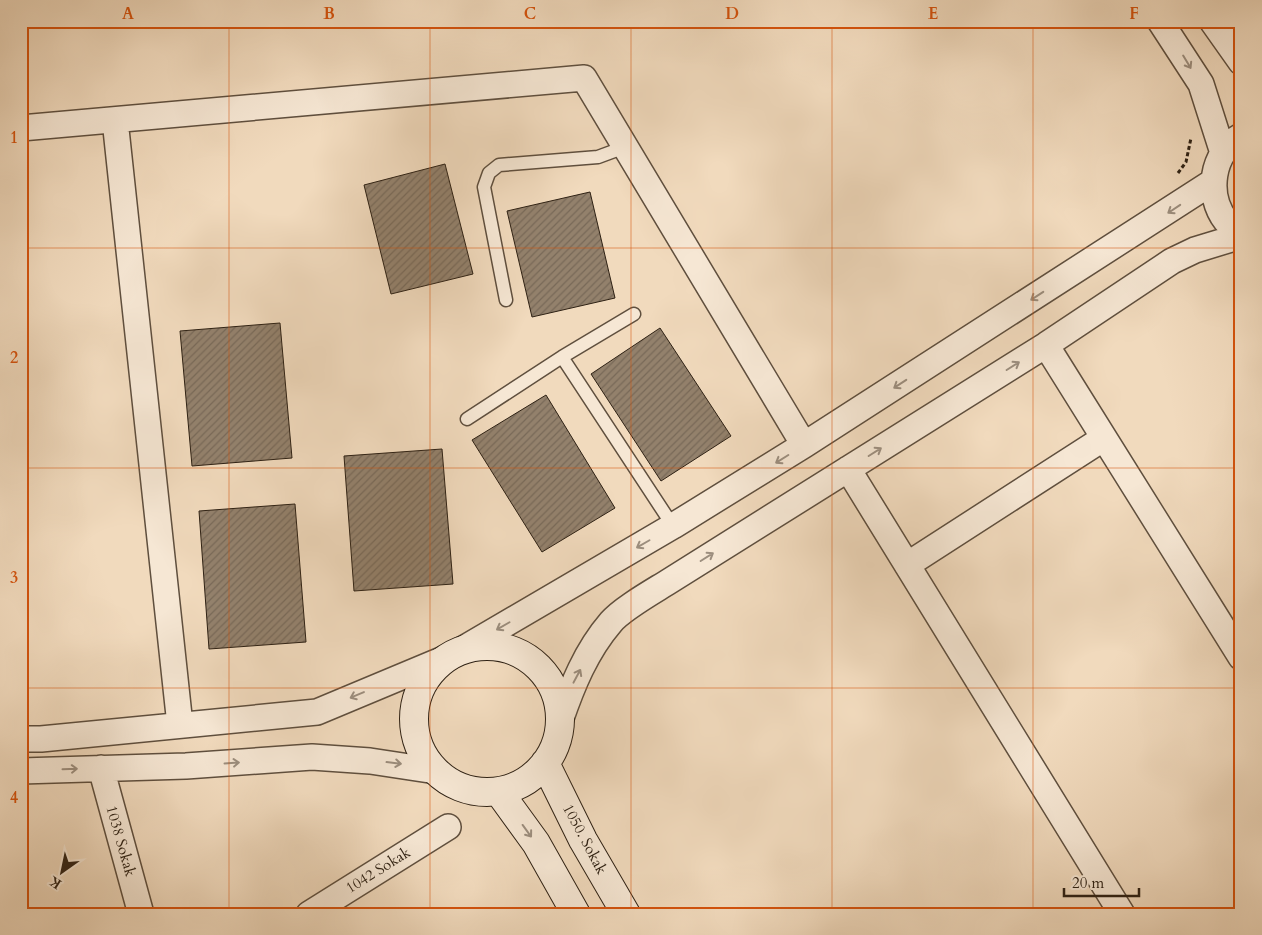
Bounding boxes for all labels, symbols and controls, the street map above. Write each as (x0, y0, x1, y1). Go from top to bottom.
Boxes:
text: A (122, 3, 134, 25)
text: B (323, 3, 335, 25)
text: C (524, 3, 536, 25)
text: D (725, 3, 739, 25)
text: E (928, 3, 938, 25)
text: F (1129, 3, 1139, 25)
one-way arrow (1183, 54, 1193, 68)
text: 1 (10, 127, 18, 149)
one-way arrow (1167, 204, 1181, 214)
one-way arrow (1030, 291, 1044, 301)
text: 2 (10, 347, 18, 369)
one-way arrow (1005, 360, 1019, 370)
one-way arrow (893, 379, 907, 389)
one-way arrow (867, 447, 881, 457)
one-way arrow (775, 454, 789, 464)
one-way arrow (637, 539, 651, 549)
one-way arrow (700, 551, 714, 561)
text: 3 (10, 567, 18, 589)
one-way arrow (496, 621, 511, 631)
one-way arrow (572, 668, 582, 683)
one-way arrow (349, 692, 364, 701)
one-way arrow (224, 758, 240, 767)
one-way arrow (386, 759, 402, 769)
one-way arrow (62, 765, 78, 774)
text: 4 (10, 787, 18, 809)
street label: 1050. Sokak (558, 800, 612, 878)
street label: 1038 Sokak (101, 803, 141, 879)
one-way arrow (522, 824, 532, 838)
street label: 1042 Sokak (342, 842, 414, 898)
north arrow (38, 848, 88, 898)
scale bar (1064, 865, 1140, 897)
text: K (45, 871, 65, 894)
text: 20 m (1072, 873, 1104, 893)

